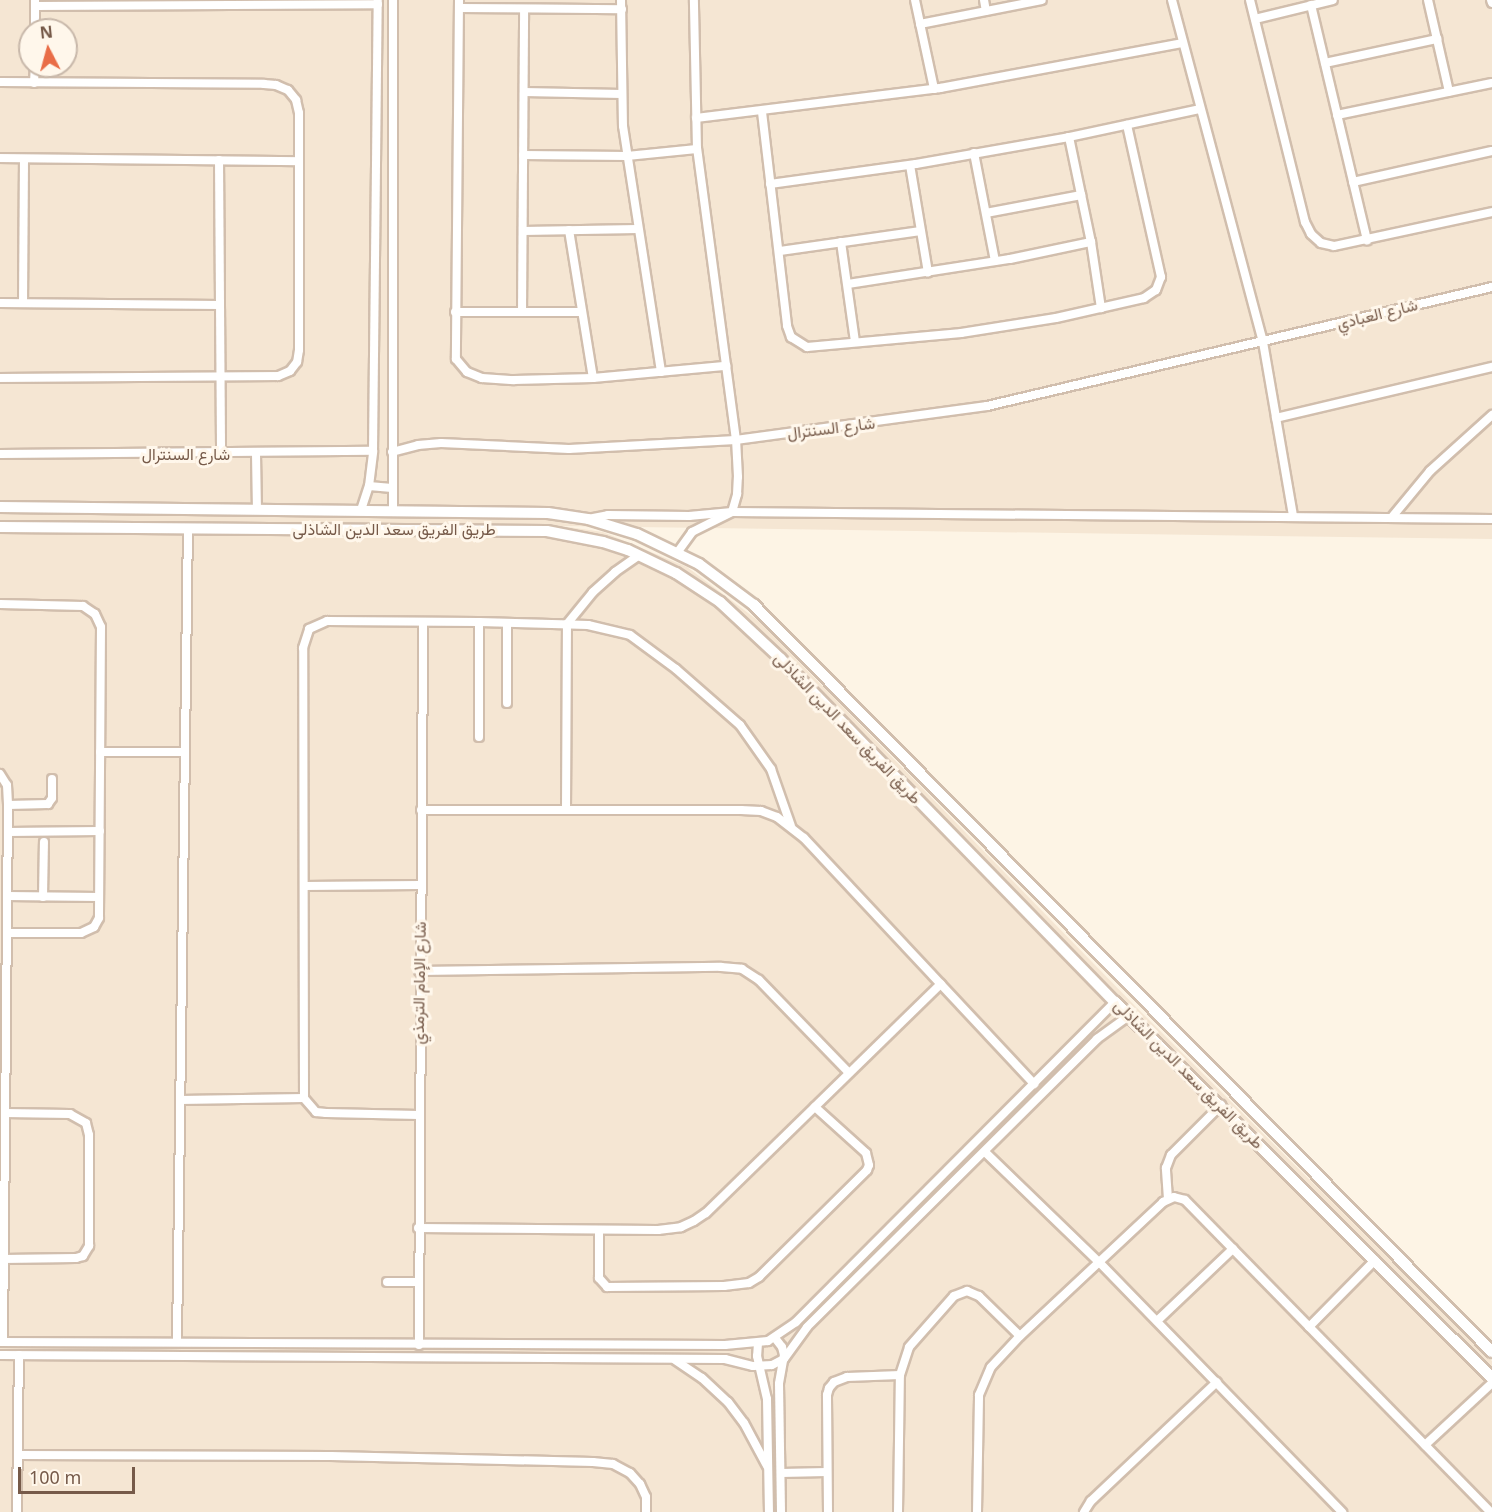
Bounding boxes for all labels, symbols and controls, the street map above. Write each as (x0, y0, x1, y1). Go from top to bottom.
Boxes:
north arrow (18, 18, 78, 78)
text: N (39, 20, 54, 44)
street label: شارع العبادي (1335, 295, 1419, 333)
street label: شارع السنترال (786, 413, 876, 443)
street label: شارع السنترال (142, 444, 230, 464)
street label: طريق الفريق سعد الدين الشاذلى (292, 519, 496, 539)
street label: طريق الفريق سعد الدين الشاذلى (771, 648, 925, 808)
street label: شارع الإمام الترمذي (408, 921, 430, 1045)
street label: طريق الفريق سعد الدين الشاذلى (1110, 995, 1268, 1153)
scale bar (21, 1455, 138, 1493)
text: 100 m (29, 1465, 81, 1489)

